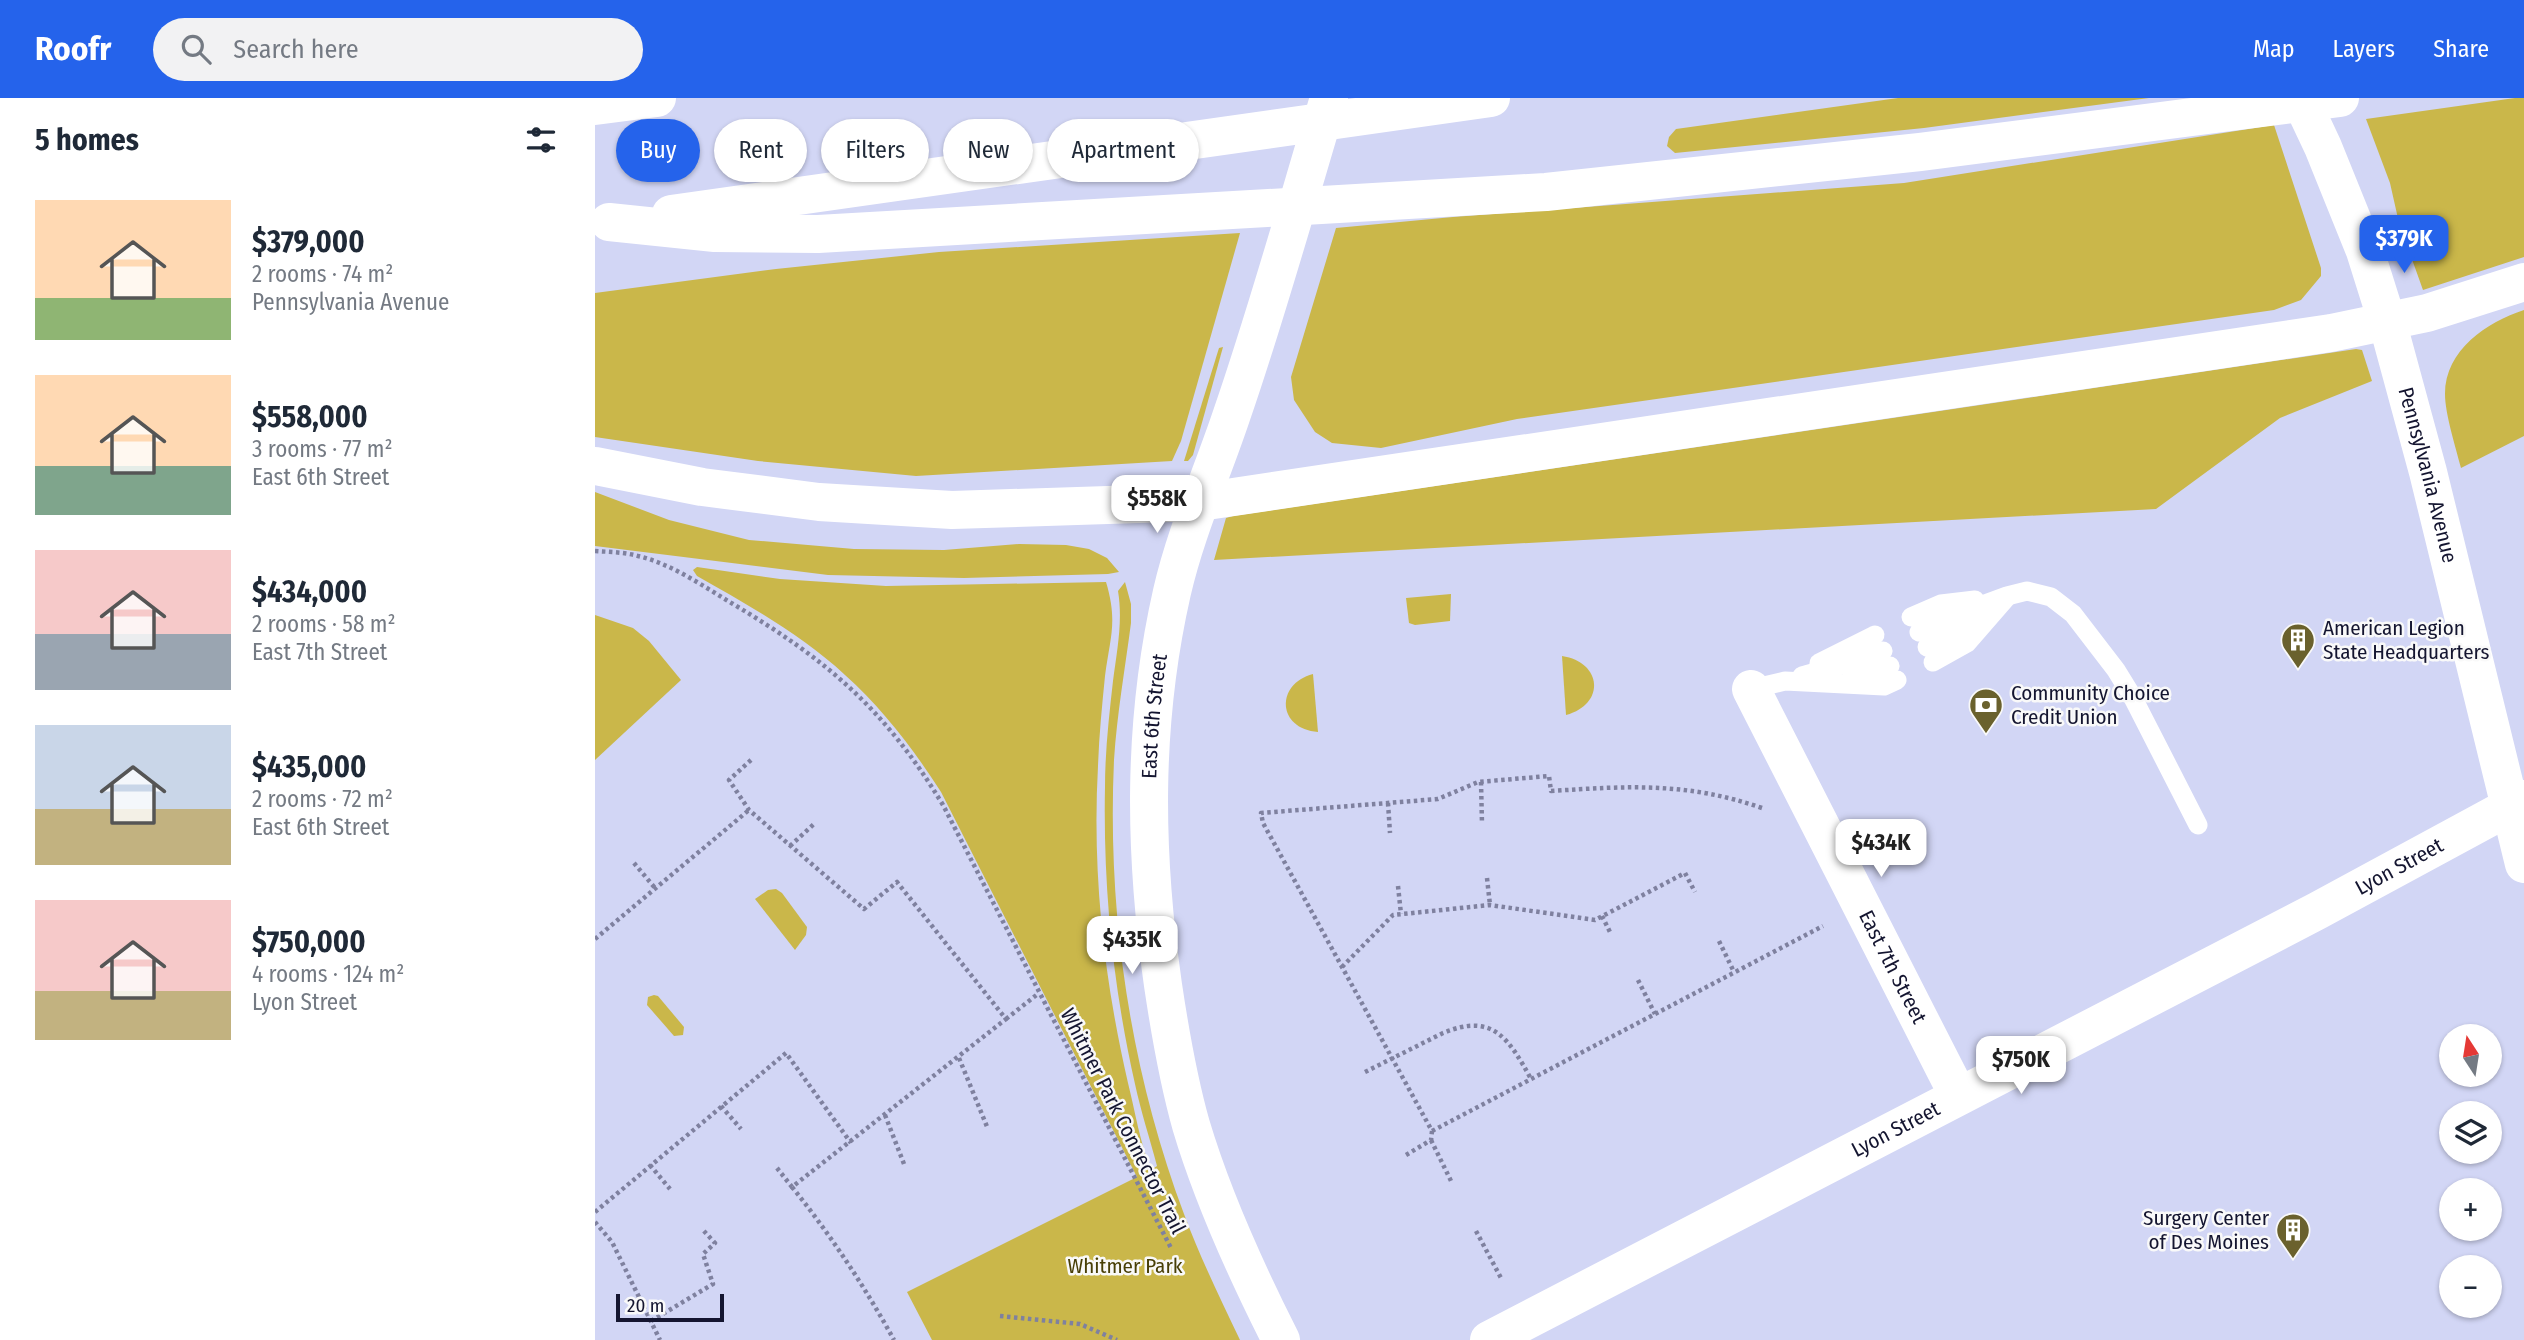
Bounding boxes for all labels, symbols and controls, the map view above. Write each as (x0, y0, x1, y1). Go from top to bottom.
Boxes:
search box (153, 18, 643, 81)
text: Roofr (35, 29, 111, 69)
icon: search (177, 30, 215, 68)
text: Search here (233, 34, 359, 65)
text: Map (2253, 35, 2295, 63)
text: Layers (2333, 35, 2395, 63)
text: Share (2433, 35, 2489, 63)
chip: Buy (616, 119, 700, 182)
chip: Rent (714, 119, 807, 182)
chip: Filters (821, 119, 929, 182)
chip: New (943, 119, 1033, 182)
chip: Apartment (1047, 119, 1199, 182)
icon: filters (522, 121, 560, 159)
text: 5 homes (35, 122, 139, 158)
pin: $379K (2355, 216, 2453, 275)
text: $379,000 (252, 224, 365, 260)
text: $379K (2375, 224, 2433, 252)
icon: home (91, 228, 175, 312)
text: 2 rooms · 74 m² (252, 260, 393, 288)
text: Pennsylvania Avenue (252, 288, 449, 316)
street label: Pennsylvania Avenue (2393, 384, 2463, 565)
text: $558,000 (252, 399, 368, 435)
icon: home (91, 403, 175, 487)
text: 3 rooms · 77 m² (252, 435, 393, 463)
text: East 6th Street (252, 463, 389, 491)
pin: $558K (1108, 476, 1206, 535)
text: $558K (1127, 484, 1187, 512)
text: $434,000 (252, 574, 367, 610)
icon: home (91, 578, 175, 662)
text: 2 rooms · 58 m² (252, 610, 396, 638)
place label: American Legion State Headquarters (2323, 615, 2490, 665)
building icon: American Legion State Headquarters (2279, 621, 2317, 670)
text: East 7th Street (252, 638, 387, 666)
street label: East 6th Street (1136, 652, 1173, 779)
place label: Community Choice Credit Union (2011, 680, 2170, 730)
bank icon: Community Choice Credit Union (1967, 686, 2005, 735)
text: $435,000 (252, 749, 366, 785)
icon: home (91, 753, 175, 837)
text: 2 rooms · 72 m² (252, 785, 393, 813)
text: East 6th Street (252, 813, 389, 841)
pin: $434K (1832, 820, 1930, 879)
text: $434K (1851, 828, 1911, 856)
street label: Lyon Street (2351, 832, 2448, 901)
street label: East 7th Street (1853, 906, 1932, 1028)
pin: $435K (1083, 916, 1181, 976)
text: $750,000 (252, 924, 366, 960)
text: $435K (1103, 925, 1161, 953)
icon: home (91, 928, 175, 1012)
text: 4 rooms · 124 m² (252, 960, 404, 988)
text: Lyon Street (252, 988, 357, 1016)
street label: Whitmer Park Connector Trail (1055, 1004, 1191, 1238)
north arrow (2439, 1024, 2503, 1087)
map controls (2439, 1024, 2502, 1318)
pin: $750K (1972, 1037, 2070, 1096)
text: $750K (1992, 1045, 2050, 1073)
street label: Lyon Street (1847, 1096, 1944, 1163)
button: layers (2439, 1101, 2502, 1164)
button: + (2439, 1178, 2502, 1241)
place label: Surgery Center of Des Moines (2143, 1205, 2270, 1255)
building icon: Surgery Center of Des Moines (2274, 1211, 2312, 1260)
park label: Whitmer Park (1067, 1253, 1183, 1279)
button: − (2439, 1255, 2502, 1318)
scale bar (616, 1291, 725, 1323)
text: 20 m (627, 1294, 664, 1317)

